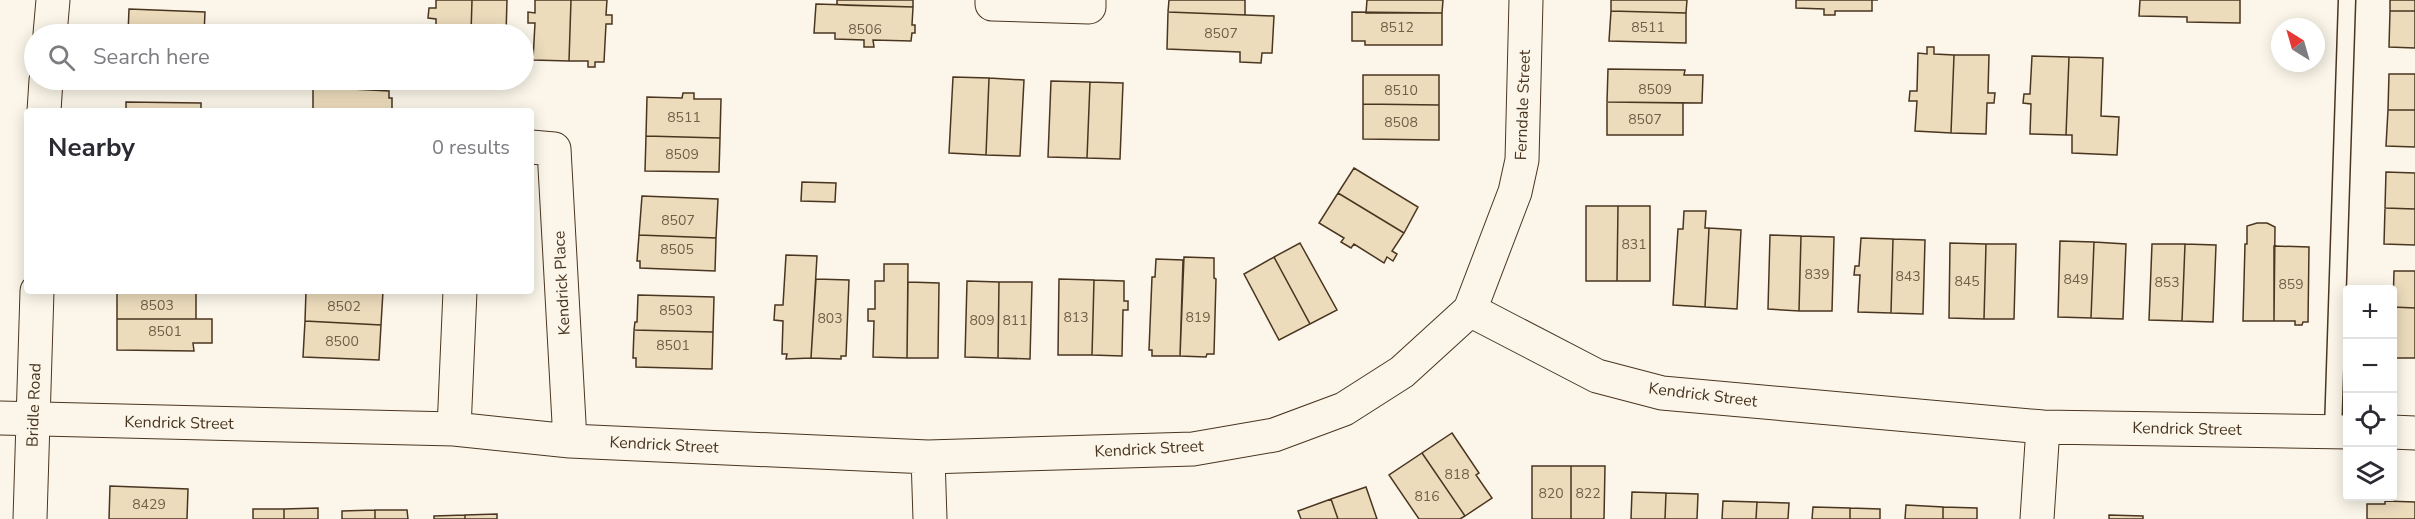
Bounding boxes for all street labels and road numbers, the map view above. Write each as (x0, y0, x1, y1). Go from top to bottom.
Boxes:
street label: Ferndale Street (1510, 49, 1536, 161)
street label: Kendrick Place (548, 230, 576, 336)
street label: Bridle Road (22, 363, 46, 447)
street label: Kendrick Street (1647, 377, 1759, 413)
street label: Kendrick Street (124, 411, 234, 435)
street label: Kendrick Street (2132, 417, 2242, 441)
street label: Kendrick Street (609, 431, 720, 459)
street label: Kendrick Street (1094, 435, 1205, 463)

